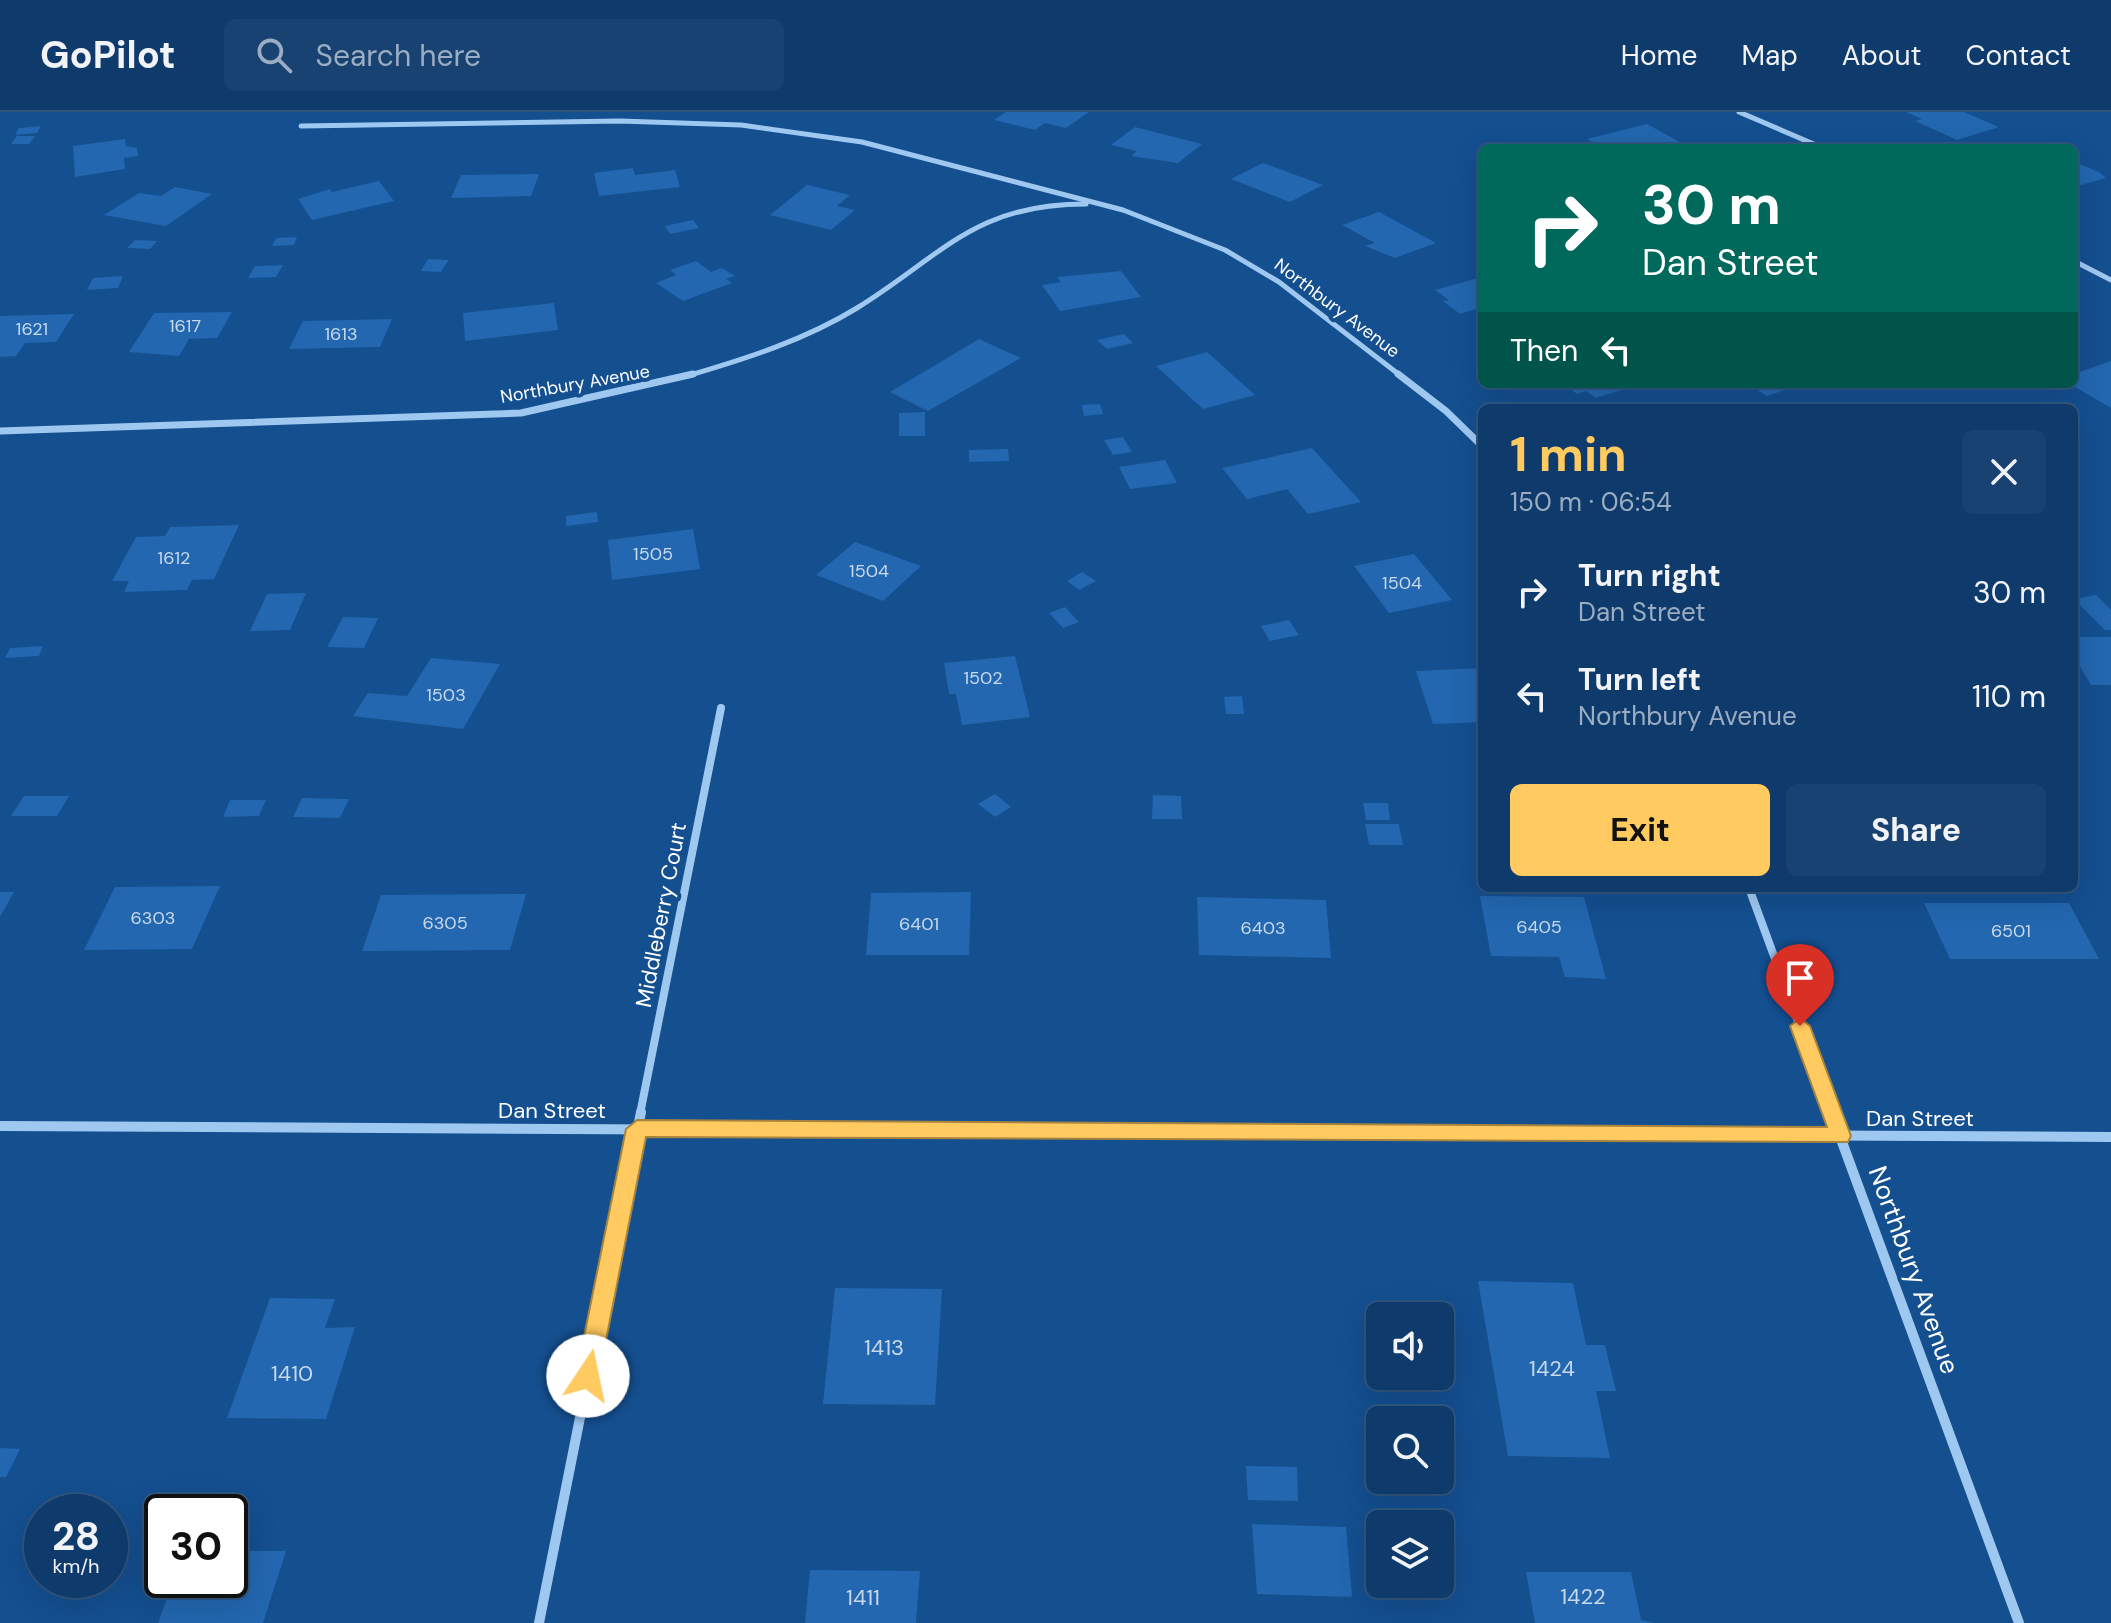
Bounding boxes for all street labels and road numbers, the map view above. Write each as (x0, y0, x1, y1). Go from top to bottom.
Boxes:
street label: Northbury Avenue (1269, 253, 1405, 363)
street label: Northbury Avenue (498, 359, 652, 409)
street label: Middleberry Court (629, 820, 693, 1010)
street label: Dan Street (498, 1096, 606, 1125)
street label: Dan Street (1866, 1104, 1974, 1133)
street label: Northbury Avenue (1861, 1161, 1967, 1379)

